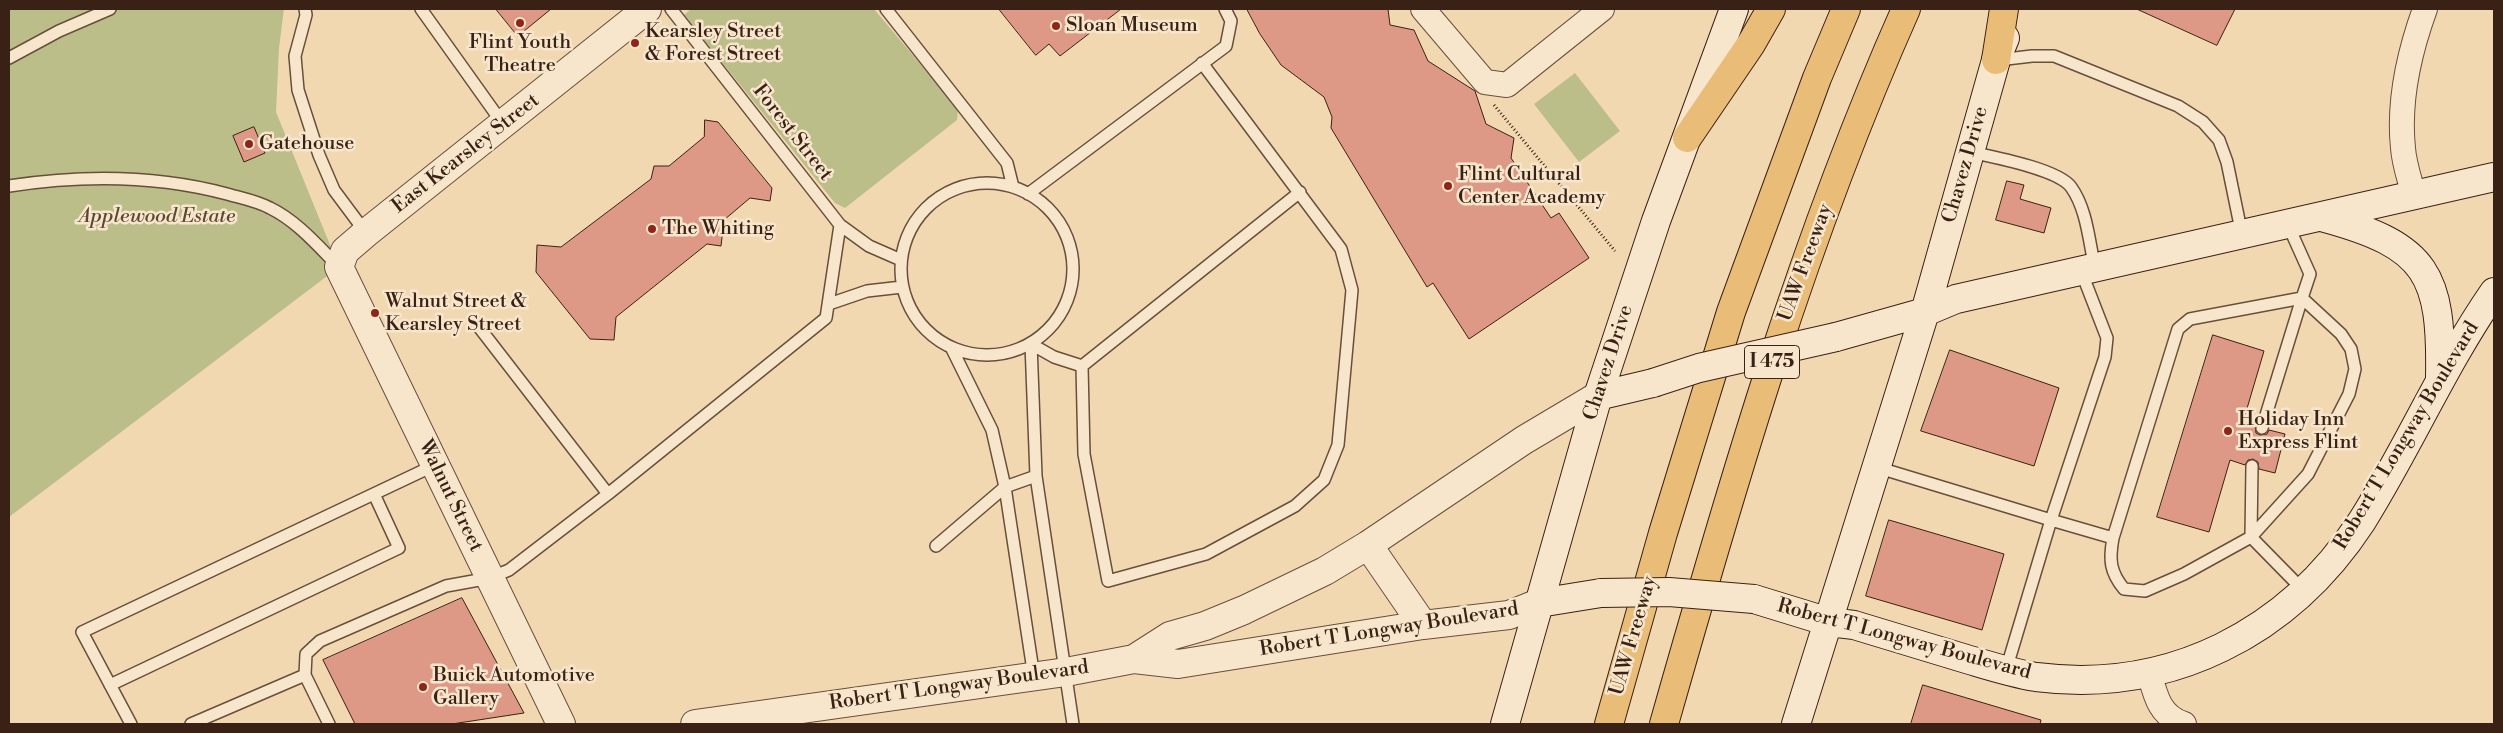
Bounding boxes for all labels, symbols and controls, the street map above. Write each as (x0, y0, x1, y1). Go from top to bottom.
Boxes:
place label: Sloan Museum (1066, 14, 1198, 38)
marker: Flint Youth Theatre (514, 17, 526, 29)
place label: Kearsley Street & Forest Street (645, 20, 781, 67)
marker: Sloan Museum (1050, 20, 1062, 32)
place label: Flint Youth Theatre (469, 31, 571, 78)
marker: Kearsley Street & Forest Street (629, 37, 641, 49)
street label: Forest Street (747, 80, 837, 186)
street label: East Kearsley Street (388, 89, 544, 219)
street label: Chavez Drive (1938, 104, 1994, 226)
place label: Gatehouse (259, 132, 354, 156)
marker: Gatehouse (243, 138, 255, 150)
place label: Flint Cultural Center Academy (1458, 163, 1605, 210)
marker: Flint Cultural Center Academy (1442, 180, 1454, 192)
street label: UAW Freeway (1774, 201, 1838, 325)
park label: Applewood Estate (79, 205, 235, 229)
place label: The Whiting (662, 217, 774, 241)
marker: The Whiting (646, 223, 658, 235)
place label: Walnut Street & Kearsley Street (385, 290, 527, 337)
street label: Chavez Drive (1579, 302, 1639, 424)
marker: Walnut Street & Kearsley Street (369, 307, 381, 319)
street label: Robert T Longway Boulevard (2329, 318, 2485, 554)
road number: I 475 (1744, 346, 1800, 378)
place label: Holiday Inn Express Flint (2238, 408, 2358, 455)
marker: Holiday Inn Express Flint (2222, 425, 2234, 437)
street label: Walnut Street (413, 436, 487, 556)
street label: UAW Freeway (1605, 573, 1663, 699)
street label: Robert T Longway Boulevard (1774, 595, 2034, 685)
street label: Robert T Longway Boulevard (1258, 598, 1520, 662)
street label: Robert T Longway Boulevard (828, 656, 1090, 716)
place label: Buick Automotive Gallery (433, 664, 595, 711)
marker: Buick Automotive Gallery (417, 681, 429, 693)

